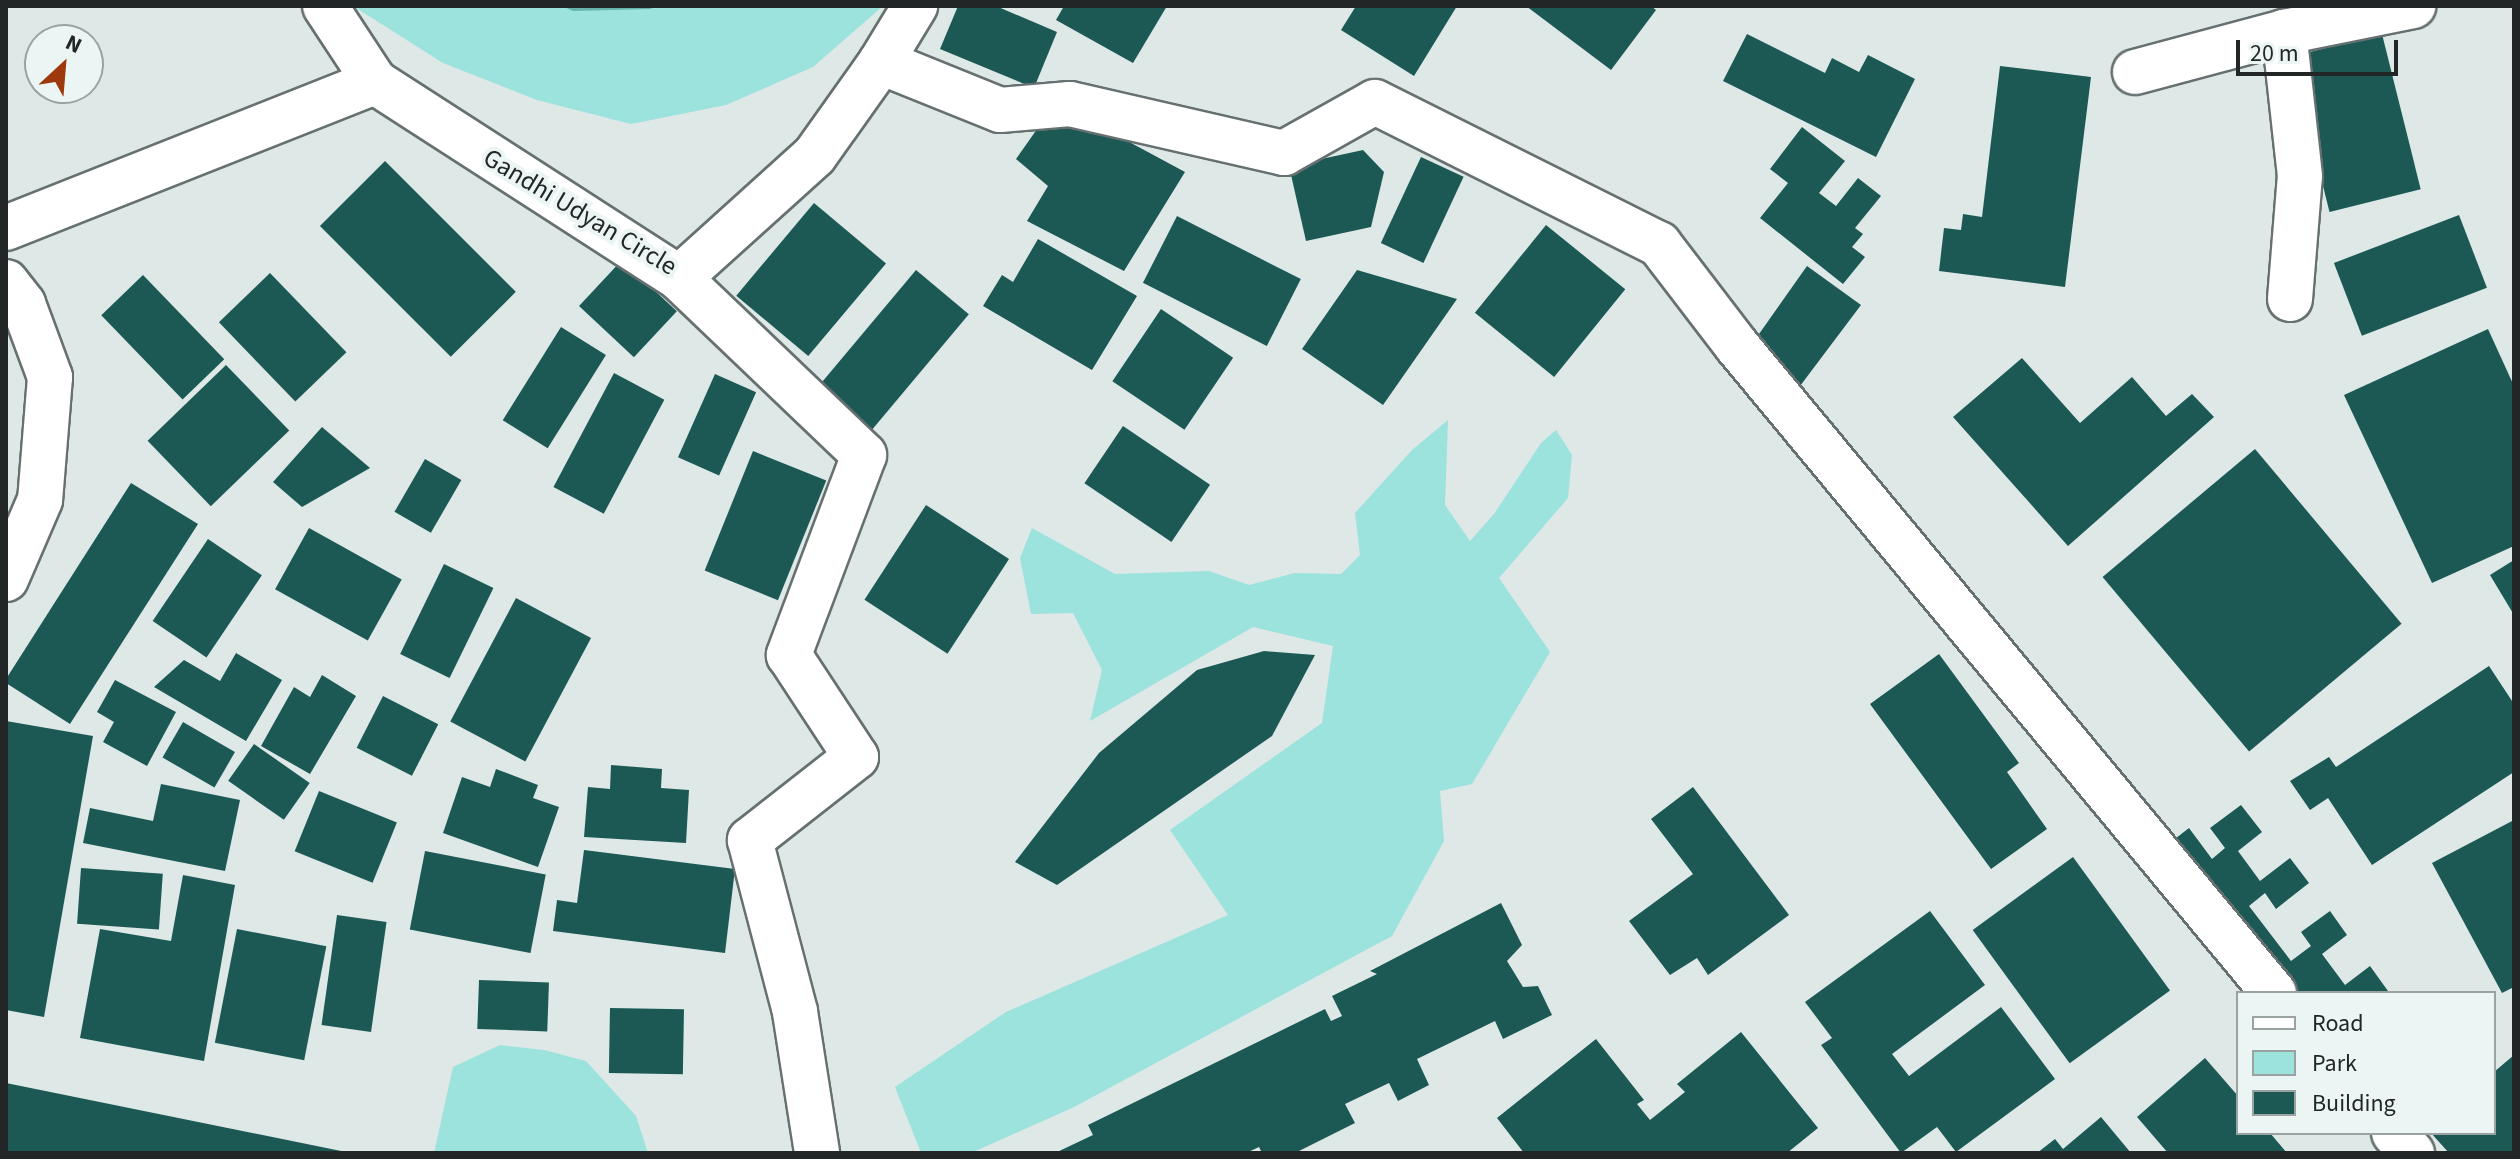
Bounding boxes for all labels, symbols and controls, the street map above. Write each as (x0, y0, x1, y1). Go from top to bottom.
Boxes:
north arrow (24, 24, 104, 104)
scale bar (2240, 24, 2402, 74)
text: N (60, 27, 87, 62)
text: 20 m (2250, 36, 2299, 71)
street label: Gandhi Udyan Circle (478, 142, 682, 282)
legend (2236, 991, 2496, 1135)
text: Road (2312, 1006, 2364, 1041)
text: Park (2312, 1046, 2357, 1081)
text: Building (2312, 1086, 2396, 1121)

